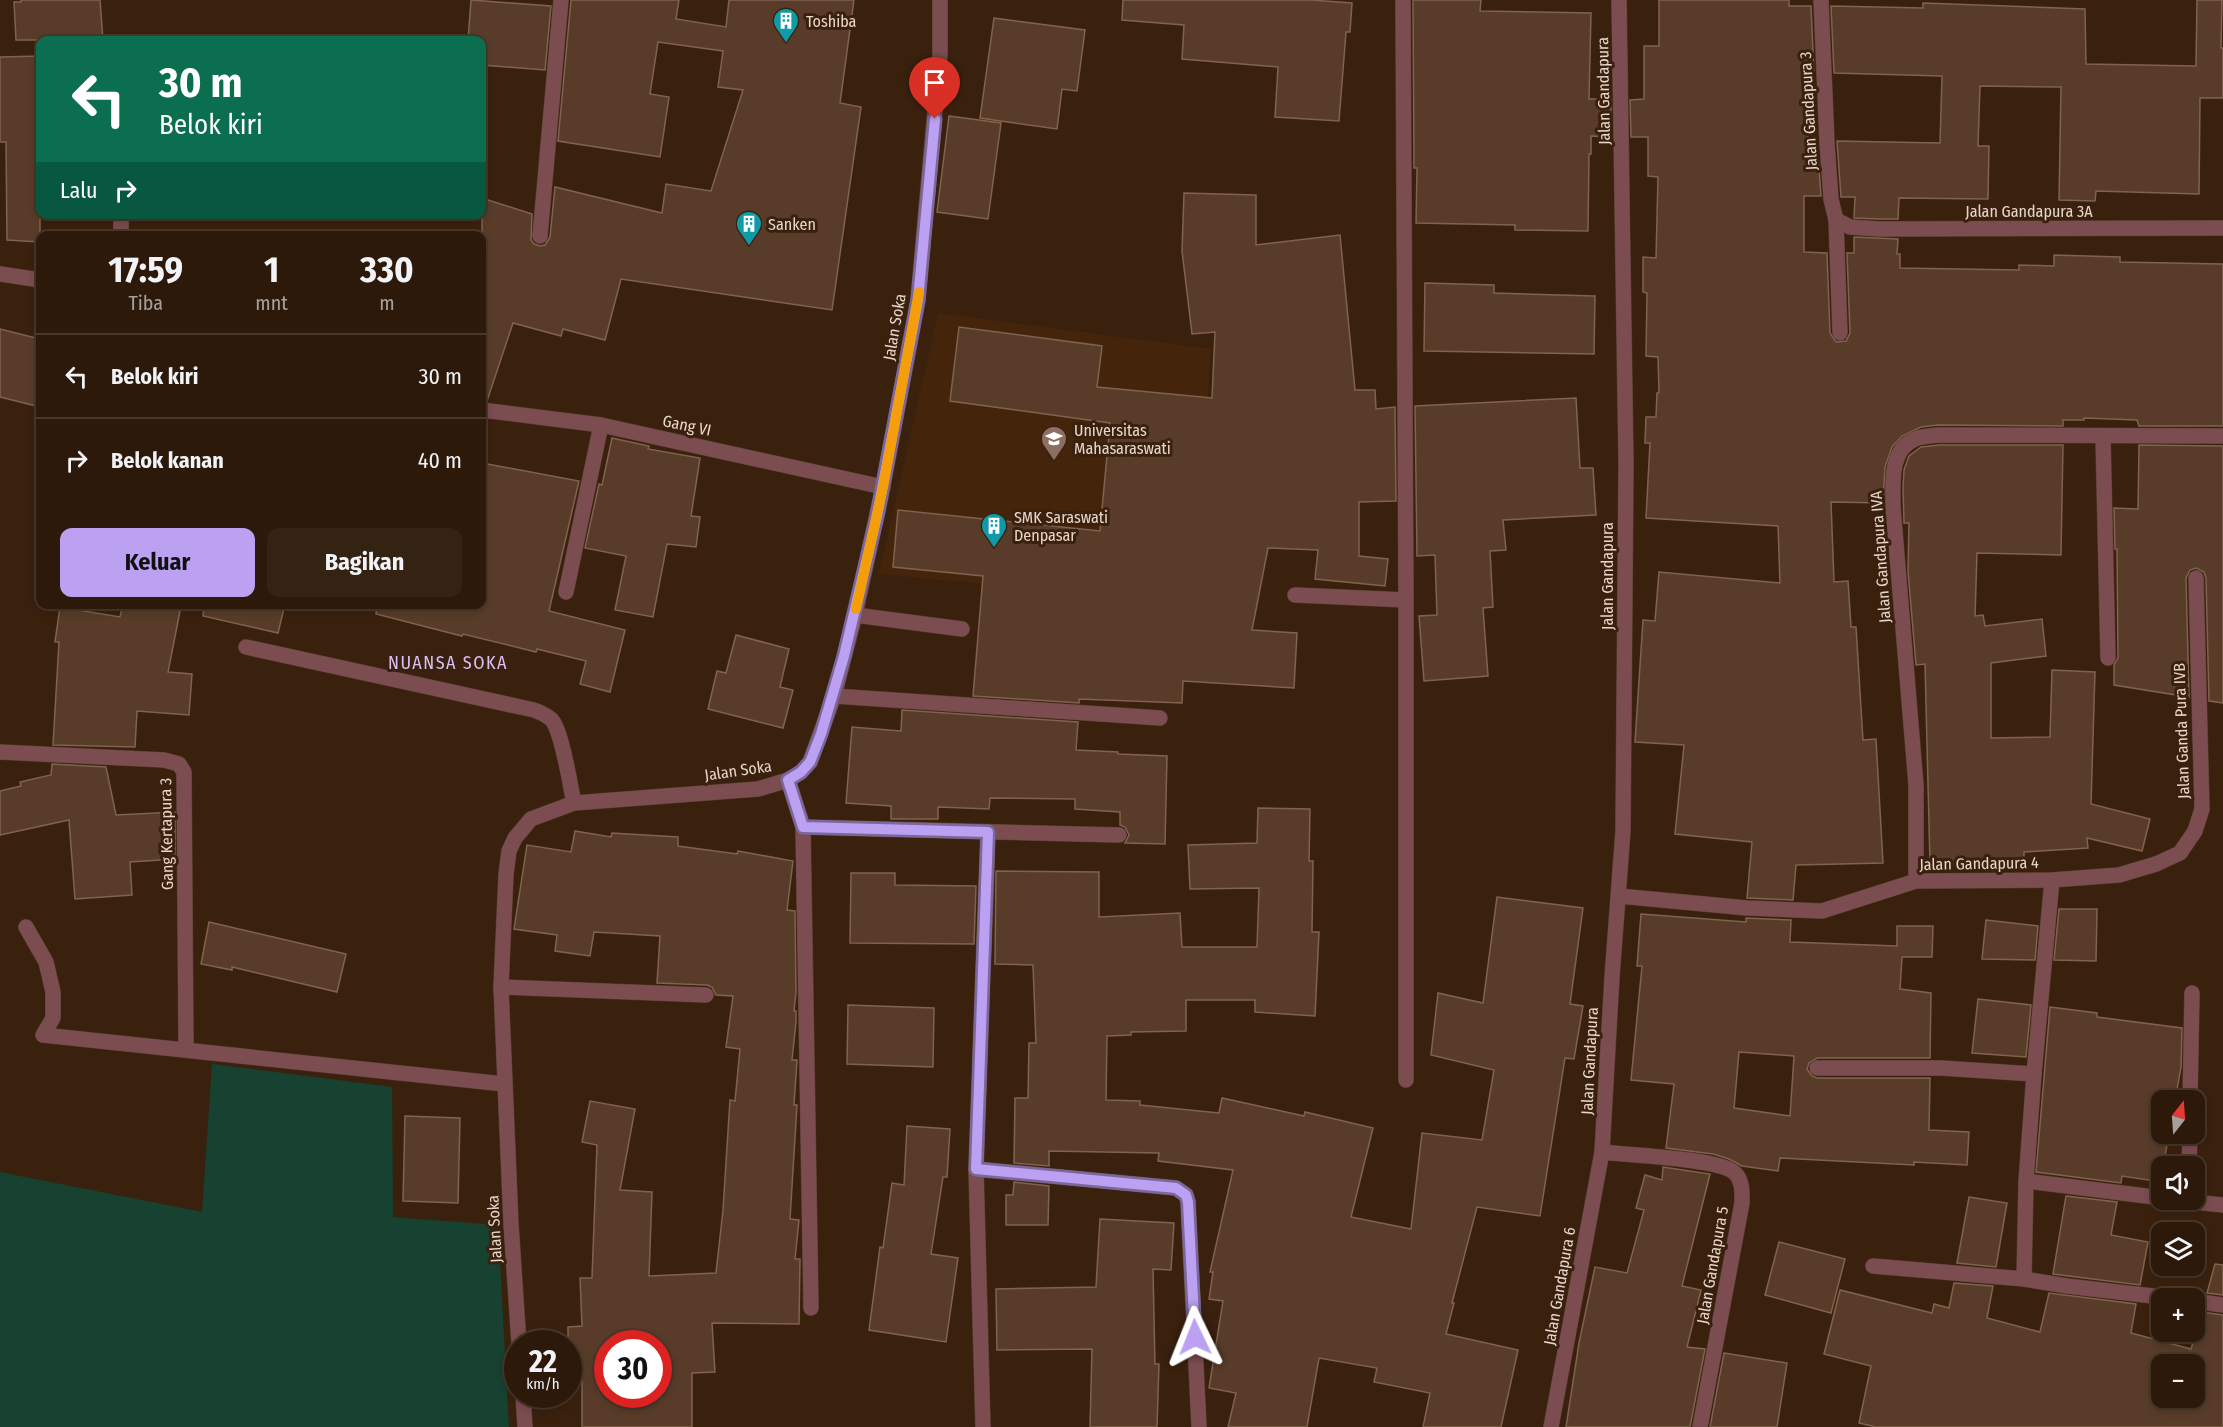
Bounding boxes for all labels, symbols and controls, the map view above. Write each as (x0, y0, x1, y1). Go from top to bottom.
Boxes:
building icon: Toshiba (771, 6, 801, 44)
place label: Toshiba (806, 12, 857, 31)
street label: Jalan Gandapura (1593, 37, 1614, 145)
street label: Jalan Gandapura 3 (1796, 51, 1821, 171)
pin (909, 57, 960, 119)
text: 30 m (159, 58, 243, 108)
icon: left (60, 60, 138, 138)
icon: arrive (918, 66, 951, 99)
text: Belok kiri (159, 109, 263, 141)
icon: right (109, 174, 142, 207)
text: Lalu (60, 177, 97, 204)
street label: Jalan Gandapura 3A (1965, 202, 2093, 221)
building icon: Sanken (734, 209, 764, 247)
place label: Sanken (768, 215, 816, 234)
text: 17:59 (108, 248, 183, 292)
text: 1 (264, 248, 279, 292)
text: 330 (360, 248, 414, 292)
text: Tiba (128, 291, 163, 315)
text: mnt (255, 291, 288, 315)
text: m (379, 291, 395, 315)
street label: Jalan Soka (879, 292, 910, 362)
icon: left (60, 360, 93, 393)
text: Belok kiri (111, 363, 199, 390)
text: 30 m (419, 363, 462, 390)
street label: Gang VI (661, 411, 713, 440)
place label: Universitas Mahasaraswati (1074, 421, 1171, 458)
school or university icon: Universitas Mahasaraswati (1039, 424, 1069, 462)
icon: right (60, 444, 93, 477)
text: Belok kanan (111, 447, 224, 474)
text: 40 m (418, 447, 462, 474)
street label: Jalan Gandapura IVA (1866, 490, 1895, 624)
place label: SMK Saraswati Denpasar (1014, 508, 1108, 545)
building icon: SMK Saraswati Denpasar (979, 511, 1009, 549)
street label: Jalan Gandapura (1598, 522, 1617, 630)
button: Keluar (60, 528, 255, 597)
button: Bagikan (267, 528, 462, 597)
district label: NUANSA SOKA (388, 652, 508, 674)
street label: Jalan Ganda Pura IVB (2170, 662, 2193, 799)
street label: Jalan Soka (703, 756, 773, 785)
street label: Gang Kertapura 3 (156, 778, 177, 890)
street label: Jalan Gandapura 4 (1919, 853, 2039, 874)
street label: Jalan Gandapura (1577, 1007, 1602, 1115)
north arrow (2151, 1090, 2205, 1144)
map controls (2151, 1090, 2205, 1408)
button: sound (2151, 1156, 2205, 1210)
street label: Jalan Soka (483, 1195, 506, 1263)
street label: Jalan Gandapura 5 (1693, 1205, 1732, 1325)
button: layers (2151, 1222, 2205, 1276)
street label: Jalan Gandapura 6 (1540, 1225, 1579, 1347)
button: + (2151, 1288, 2205, 1342)
position arrow (1163, 1305, 1227, 1369)
speed limit sign: 30 (594, 1330, 672, 1408)
text: 22 (529, 1344, 557, 1380)
button: − (2151, 1354, 2205, 1408)
text: km/h (526, 1375, 560, 1393)

